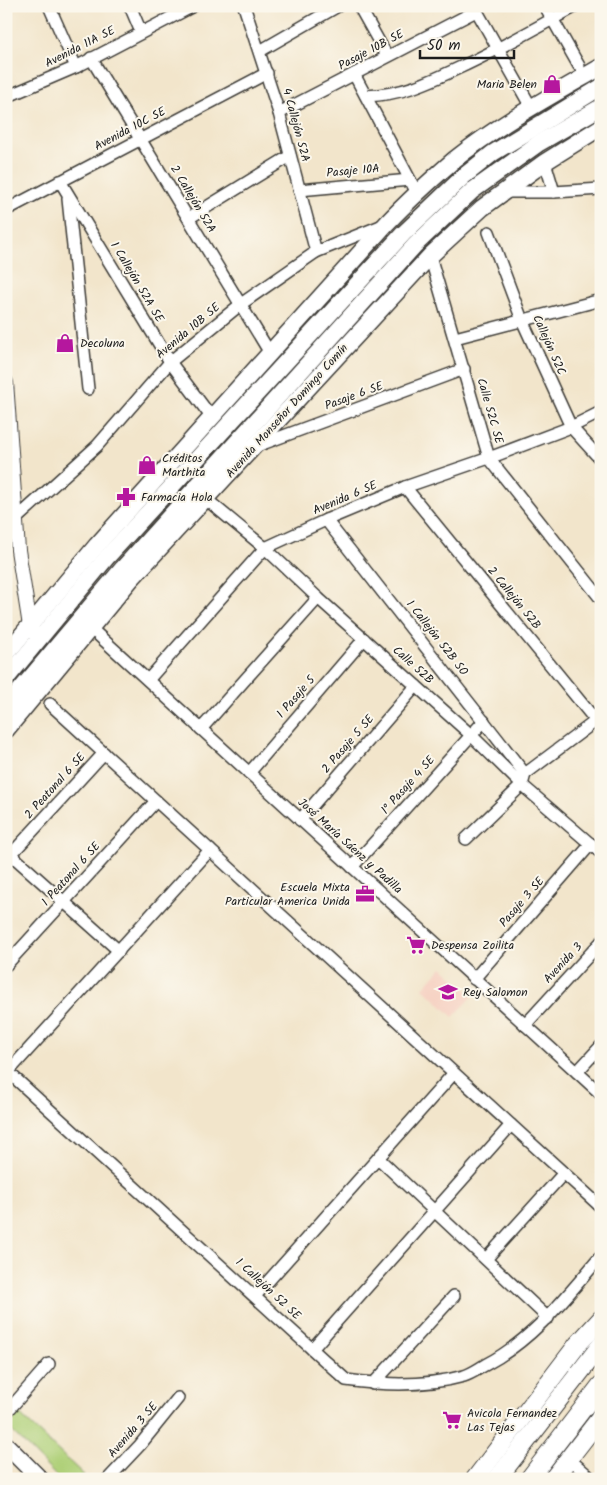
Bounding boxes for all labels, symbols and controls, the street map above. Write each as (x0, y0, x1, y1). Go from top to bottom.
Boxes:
street label: Avenida 11A SE (42, 21, 119, 73)
street label: Pasaje 10B SE (335, 24, 408, 75)
scale bar (420, 28, 513, 60)
text: 50 m (427, 34, 461, 58)
shop icon: Maria Belen (541, 73, 563, 95)
place label: Maria Belen (477, 75, 537, 94)
street label: 4 Callejón 52A (277, 86, 315, 164)
street label: Avenida 10C SE (91, 102, 170, 156)
street label: Pasaje 10A (326, 159, 380, 183)
street label: 2 Callejón 52A (165, 161, 221, 237)
street label: 1 Callejón 52A SE (105, 238, 169, 327)
street label: Avenida 10B SE (152, 298, 225, 364)
street label: Callejón 52C (527, 312, 571, 378)
shop icon: Decoluna (54, 332, 76, 354)
place label: Decoluna (80, 334, 125, 353)
street label: Avenida Monseñor Domingo Comín (221, 340, 353, 482)
street label: Pasaje 6 SE (322, 376, 387, 415)
street label: Calle 52C SE (472, 376, 509, 447)
place label: Créditos Marthita (162, 449, 206, 482)
shop icon: Créditos Marthita (136, 454, 158, 476)
street label: Avenida 6 SE (310, 476, 381, 520)
pharmacy icon: Farmacia Hola (115, 486, 137, 508)
place label: Farmacia Hola (141, 488, 213, 507)
street label: 2 Callejón 52B (483, 562, 545, 634)
street label: 1 Callejón 52B SO (401, 596, 473, 681)
street label: Calle 52B (388, 641, 438, 689)
street label: 1 Pasaje 5 (272, 670, 321, 723)
street label: 2 Pasaje 5 SE (317, 710, 380, 778)
street label: 2 Peatonal 6 SE (20, 748, 91, 824)
street label: 1° Pasaje 4 SE (376, 751, 440, 819)
street label: José María Sáenz y Padilla (293, 794, 407, 899)
street label: 1 Peatonal 6 SE (37, 837, 106, 910)
street label: Pasaje 3 SE (495, 872, 550, 931)
place label: Escuela Mixta Particular America Unida (225, 878, 350, 911)
office icon: Escuela Mixta Particular America Unida (354, 883, 376, 905)
supermarket icon: Despensa Zoilita (405, 934, 427, 956)
place label: Despensa Zoilita (431, 936, 515, 955)
street label: Avenida 3 (539, 938, 587, 988)
school or university icon: Rey Salomon (437, 981, 459, 1003)
place label: Rey Salomon (463, 983, 528, 1002)
street label: 1 Callejón 52 SE (231, 1253, 306, 1325)
street label: Avenida 3 SE (103, 1397, 163, 1462)
place label: Avicola Fernandez Las Tejas (467, 1404, 557, 1437)
supermarket icon: Avicola Fernandez Las Tejas (441, 1409, 463, 1431)

